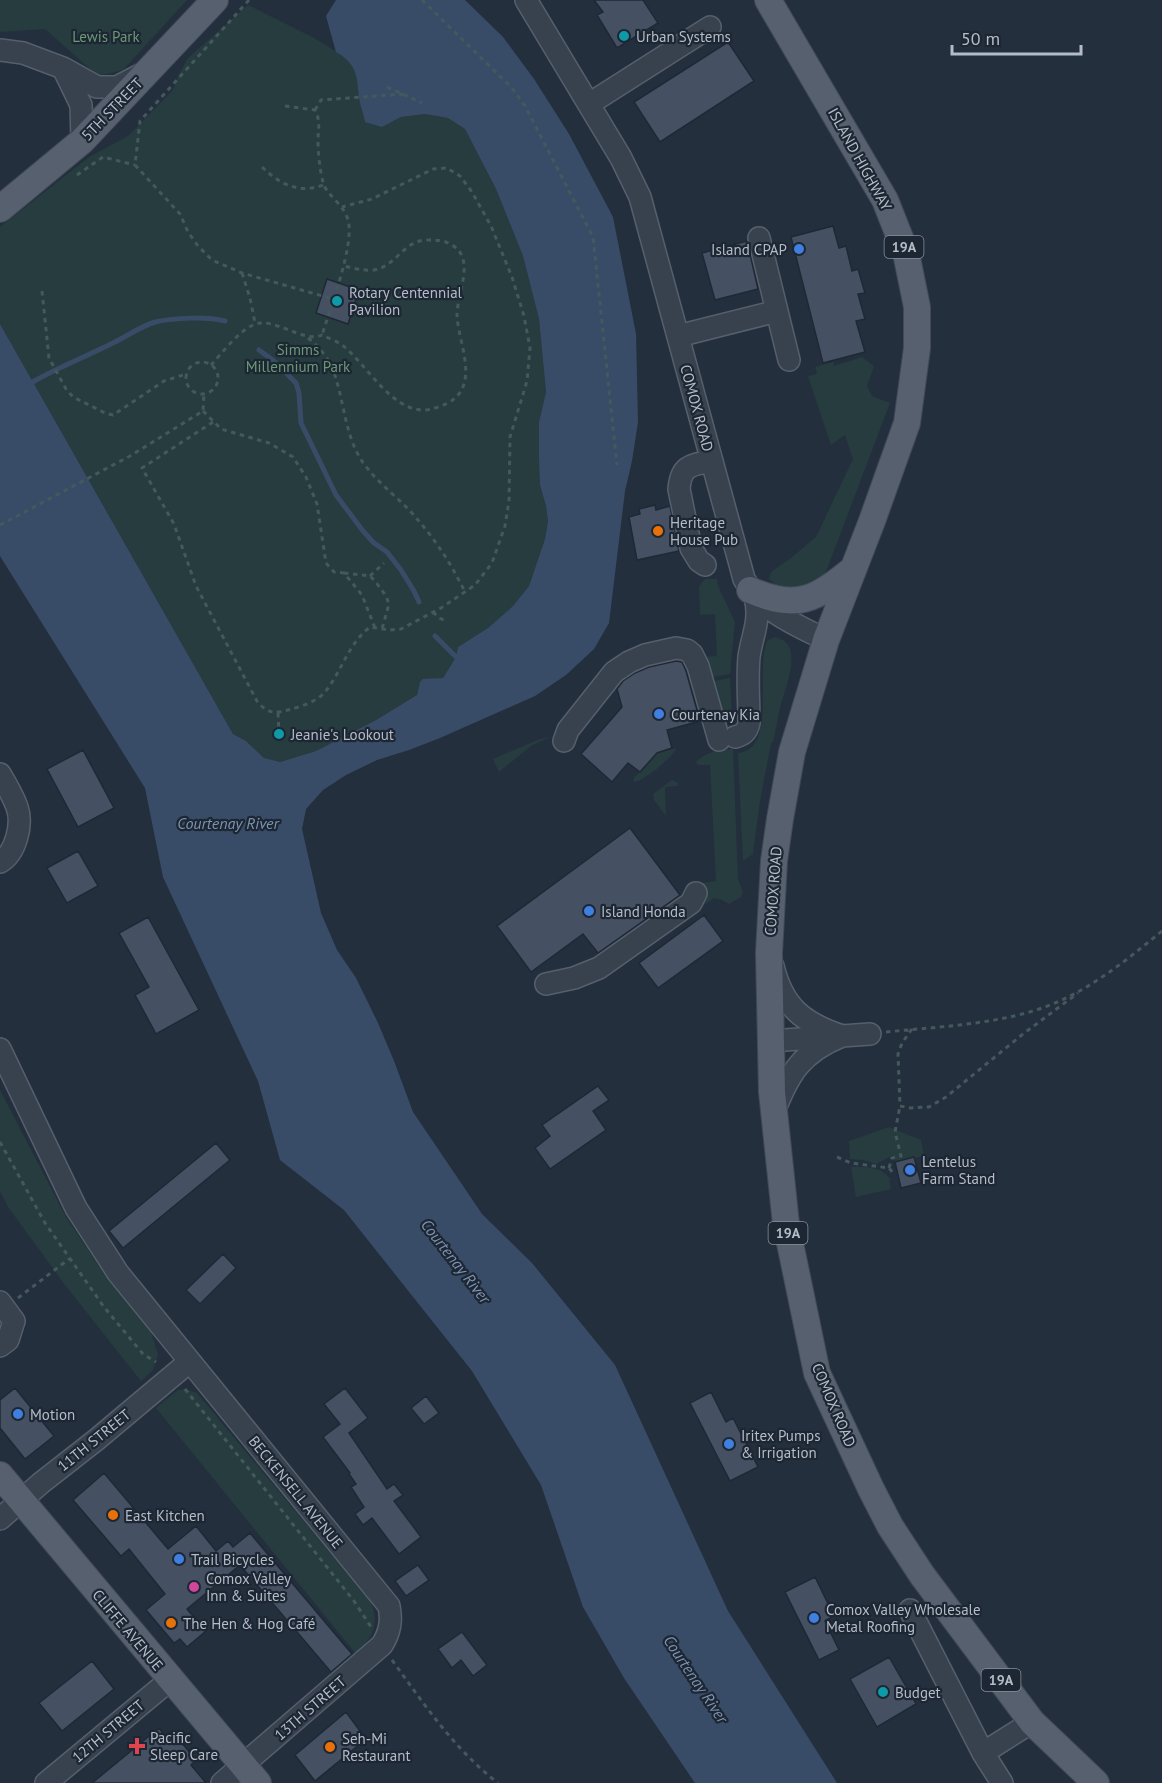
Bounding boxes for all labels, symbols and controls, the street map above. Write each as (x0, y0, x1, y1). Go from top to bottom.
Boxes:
scale bar (952, 18, 1081, 56)
park label: Lewis Park (72, 27, 140, 46)
place label: Urban Systems (636, 27, 731, 46)
text: 50 m (961, 27, 1000, 50)
marker: Urban Systems (617, 29, 631, 43)
street label: 5TH STREET (77, 73, 147, 144)
street label: ISLAND HIGHWAY (824, 104, 896, 214)
road number: 19A (884, 236, 924, 258)
place label: Island CPAP (711, 240, 787, 259)
marker: Island CPAP (792, 242, 806, 256)
place label: Rotary Centennial Pavilion (349, 283, 463, 319)
marker: Rotary Centennial Pavilion (330, 294, 344, 308)
park label: Simms Millennium Park (246, 340, 351, 376)
street label: COMOX ROAD (676, 362, 718, 454)
place label: Heritage House Pub (670, 513, 738, 549)
marker: Heritage House Pub (651, 524, 665, 538)
place label: Courtenay Kia (671, 705, 760, 724)
marker: Courtenay Kia (652, 707, 666, 721)
place label: Jeanie's Lookout (290, 725, 394, 744)
marker: Jeanie's Lookout (272, 727, 286, 741)
water label: Courtenay River (177, 813, 280, 833)
street label: COMOX ROAD (760, 846, 786, 936)
place label: Island Honda (601, 902, 686, 921)
marker: Island Honda (582, 904, 596, 918)
place label: Lentelus Farm Stand (922, 1152, 995, 1188)
marker: Lentelus Farm Stand (903, 1163, 917, 1177)
water label: Courtenay River (417, 1215, 496, 1308)
road number: 19A (768, 1222, 808, 1244)
street label: COMOX ROAD (808, 1360, 860, 1450)
street label: 11TH STREET (54, 1404, 135, 1475)
place label: Motion (30, 1405, 75, 1424)
marker: Motion (11, 1407, 25, 1421)
place label: Iritex Pumps & Irrigation (741, 1426, 821, 1462)
street label: BECKENSELL AVENUE (245, 1432, 347, 1552)
marker: Iritex Pumps & Irrigation (722, 1437, 736, 1451)
place label: East Kitchen (125, 1506, 205, 1525)
marker: East Kitchen (106, 1508, 120, 1522)
place label: Trail Bicycles (191, 1550, 274, 1569)
marker: Trail Bicycles (172, 1552, 186, 1566)
place label: Comox Valley Inn & Suites (206, 1569, 291, 1605)
marker: Comox Valley Inn & Suites (187, 1580, 201, 1594)
street label: CLIFFE AVENUE (88, 1585, 168, 1675)
place label: Comox Valley Wholesale Metal Roofing (826, 1600, 981, 1636)
marker: Comox Valley Wholesale Metal Roofing (807, 1611, 821, 1625)
place label: The Hen & Hog Café (183, 1614, 315, 1633)
marker: The Hen & Hog Café (164, 1616, 178, 1630)
water label: Courtenay River (659, 1631, 734, 1728)
road number: 19A (982, 1669, 1020, 1691)
street label: 13TH STREET (270, 1671, 350, 1744)
place label: Budget (895, 1683, 941, 1702)
marker: Budget (876, 1685, 890, 1699)
street label: 12TH STREET (68, 1695, 148, 1767)
place label: Pacific Sleep Care (150, 1728, 218, 1764)
place label: Seh-Mi Restaurant (342, 1729, 411, 1765)
marker: Pacific Sleep Care (128, 1737, 146, 1755)
marker: Seh-Mi Restaurant (323, 1740, 337, 1754)

